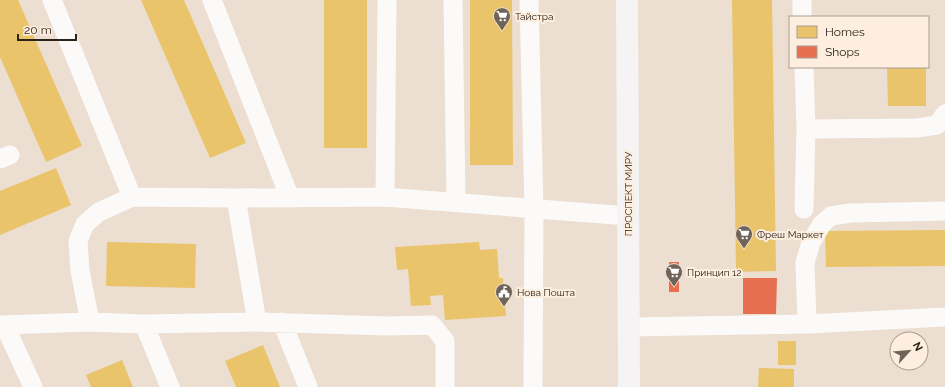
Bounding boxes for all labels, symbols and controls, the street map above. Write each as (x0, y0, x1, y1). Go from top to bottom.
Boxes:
supermarket icon: Тайстра (492, 6, 512, 31)
place label: Тайстра (515, 11, 553, 22)
scale bar (18, 16, 76, 42)
legend (789, 16, 929, 68)
text: 20 m (24, 23, 52, 37)
text: Homes (825, 25, 865, 39)
text: Shops (825, 45, 860, 59)
street label: ПРОСПЕКТ МИРУ (623, 151, 634, 236)
supermarket icon: Фреш Маркет (734, 224, 754, 249)
place label: Фреш Маркет (757, 229, 824, 240)
supermarket icon: Принцип 12 (664, 262, 684, 287)
place label: Принцип 12 (687, 267, 742, 278)
public building icon: Нова Пошта (494, 282, 514, 307)
place label: Нова Пошта (517, 287, 575, 298)
north arrow (889, 331, 929, 371)
text: N (910, 340, 925, 353)

